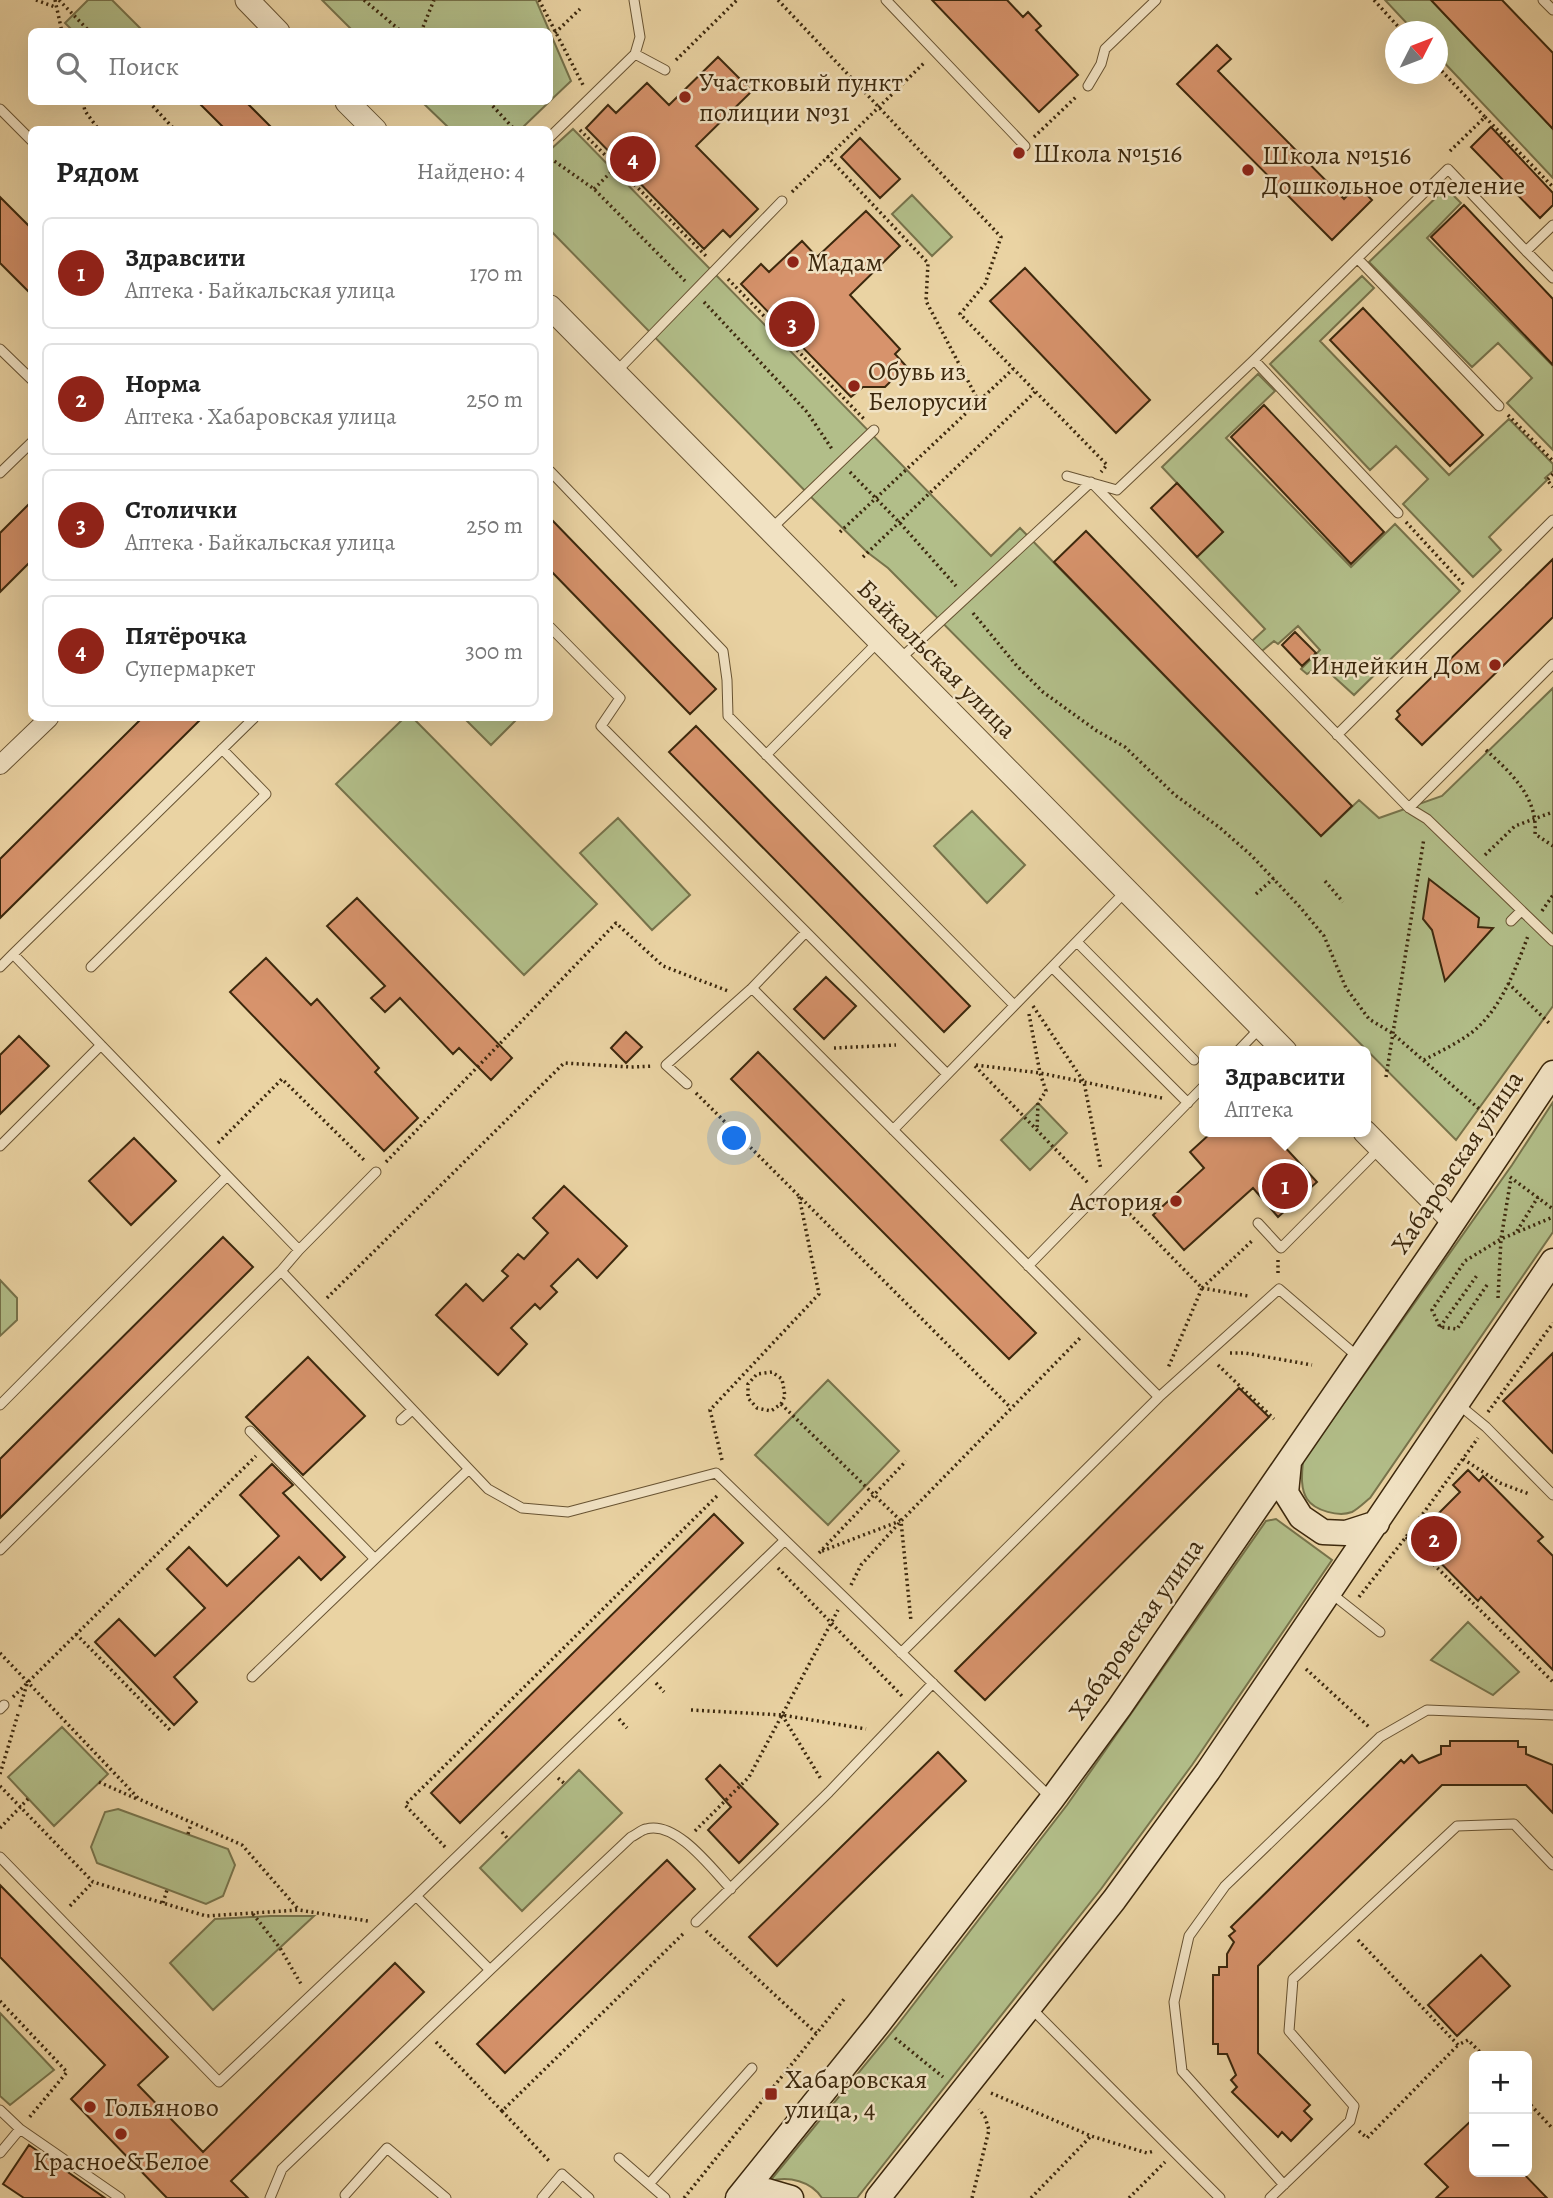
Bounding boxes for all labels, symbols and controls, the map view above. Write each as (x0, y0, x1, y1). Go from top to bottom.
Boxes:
north arrow (1385, 21, 1448, 84)
search box (28, 28, 553, 105)
icon: search (52, 48, 90, 86)
text: Поиск (108, 49, 179, 84)
place label: Участковый пункт полиции №31 (699, 65, 904, 130)
marker: Участковый пункт полиции №31 (677, 89, 693, 105)
pin: 4 (610, 133, 656, 185)
place label: Школа №1516 (1033, 136, 1182, 171)
place label: Школа №1516 Дошкольное отделение (1262, 138, 1525, 203)
marker: Школа №1516 (1011, 145, 1027, 161)
text: Рядом (56, 152, 139, 192)
text: Найдено: 4 (417, 156, 525, 187)
marker: Школа №1516 Дошкольное отделение (1240, 162, 1256, 178)
text: Здравсити (125, 240, 246, 275)
place label: Мадам (807, 245, 883, 280)
marker: Мадам (785, 254, 801, 270)
text: 1 (77, 258, 85, 289)
text: 170 m (470, 258, 523, 289)
text: Аптека · Байкальская улица (125, 275, 395, 306)
pin: 3 (769, 298, 815, 350)
place label: Обувь из Белорусии (868, 354, 988, 419)
text: Норма (125, 366, 201, 401)
marker: Обувь из Белорусии (846, 378, 862, 394)
text: 2 (75, 384, 87, 415)
text: 250 m (466, 384, 523, 415)
text: Аптека · Хабаровская улица (125, 401, 397, 432)
text: Столички (125, 492, 237, 527)
text: 3 (76, 510, 86, 541)
text: 250 m (466, 510, 523, 541)
text: Аптека · Байкальская улица (125, 527, 395, 558)
street label: Байкальская улица (850, 572, 1024, 746)
text: Пятёрочка (125, 618, 247, 653)
text: 4 (76, 636, 86, 667)
text: 300 m (465, 636, 523, 667)
place label: Индейкин Дом (1310, 648, 1481, 683)
text: Супермаркет (125, 653, 256, 684)
marker: Индейкин Дом (1487, 657, 1503, 673)
popup (1199, 1046, 1371, 1137)
text: Здравсити (1225, 1059, 1345, 1094)
street label: Хабаровская улица (1383, 1064, 1531, 1260)
text: Аптека (1225, 1094, 1293, 1125)
your location (717, 1121, 751, 1155)
pin: 1 (1262, 1160, 1308, 1212)
place label: Астория (1069, 1184, 1162, 1219)
marker: Астория (1168, 1193, 1184, 1209)
pin: 2 (1411, 1513, 1457, 1565)
street label: Хабаровская улица (1060, 1531, 1212, 1727)
map controls (1469, 2051, 1532, 2177)
button: + (1469, 2051, 1532, 2114)
place label: Хабаровская улица, 4 (784, 2062, 927, 2127)
marker: Хабаровская улица, 4 (763, 2086, 779, 2102)
place label: Гольяново (104, 2090, 219, 2125)
marker: Гольяново (82, 2099, 98, 2115)
button: − (1469, 2114, 1532, 2177)
marker: Красное&Белое (113, 2126, 129, 2142)
place label: Красное&Белое (33, 2144, 209, 2179)

